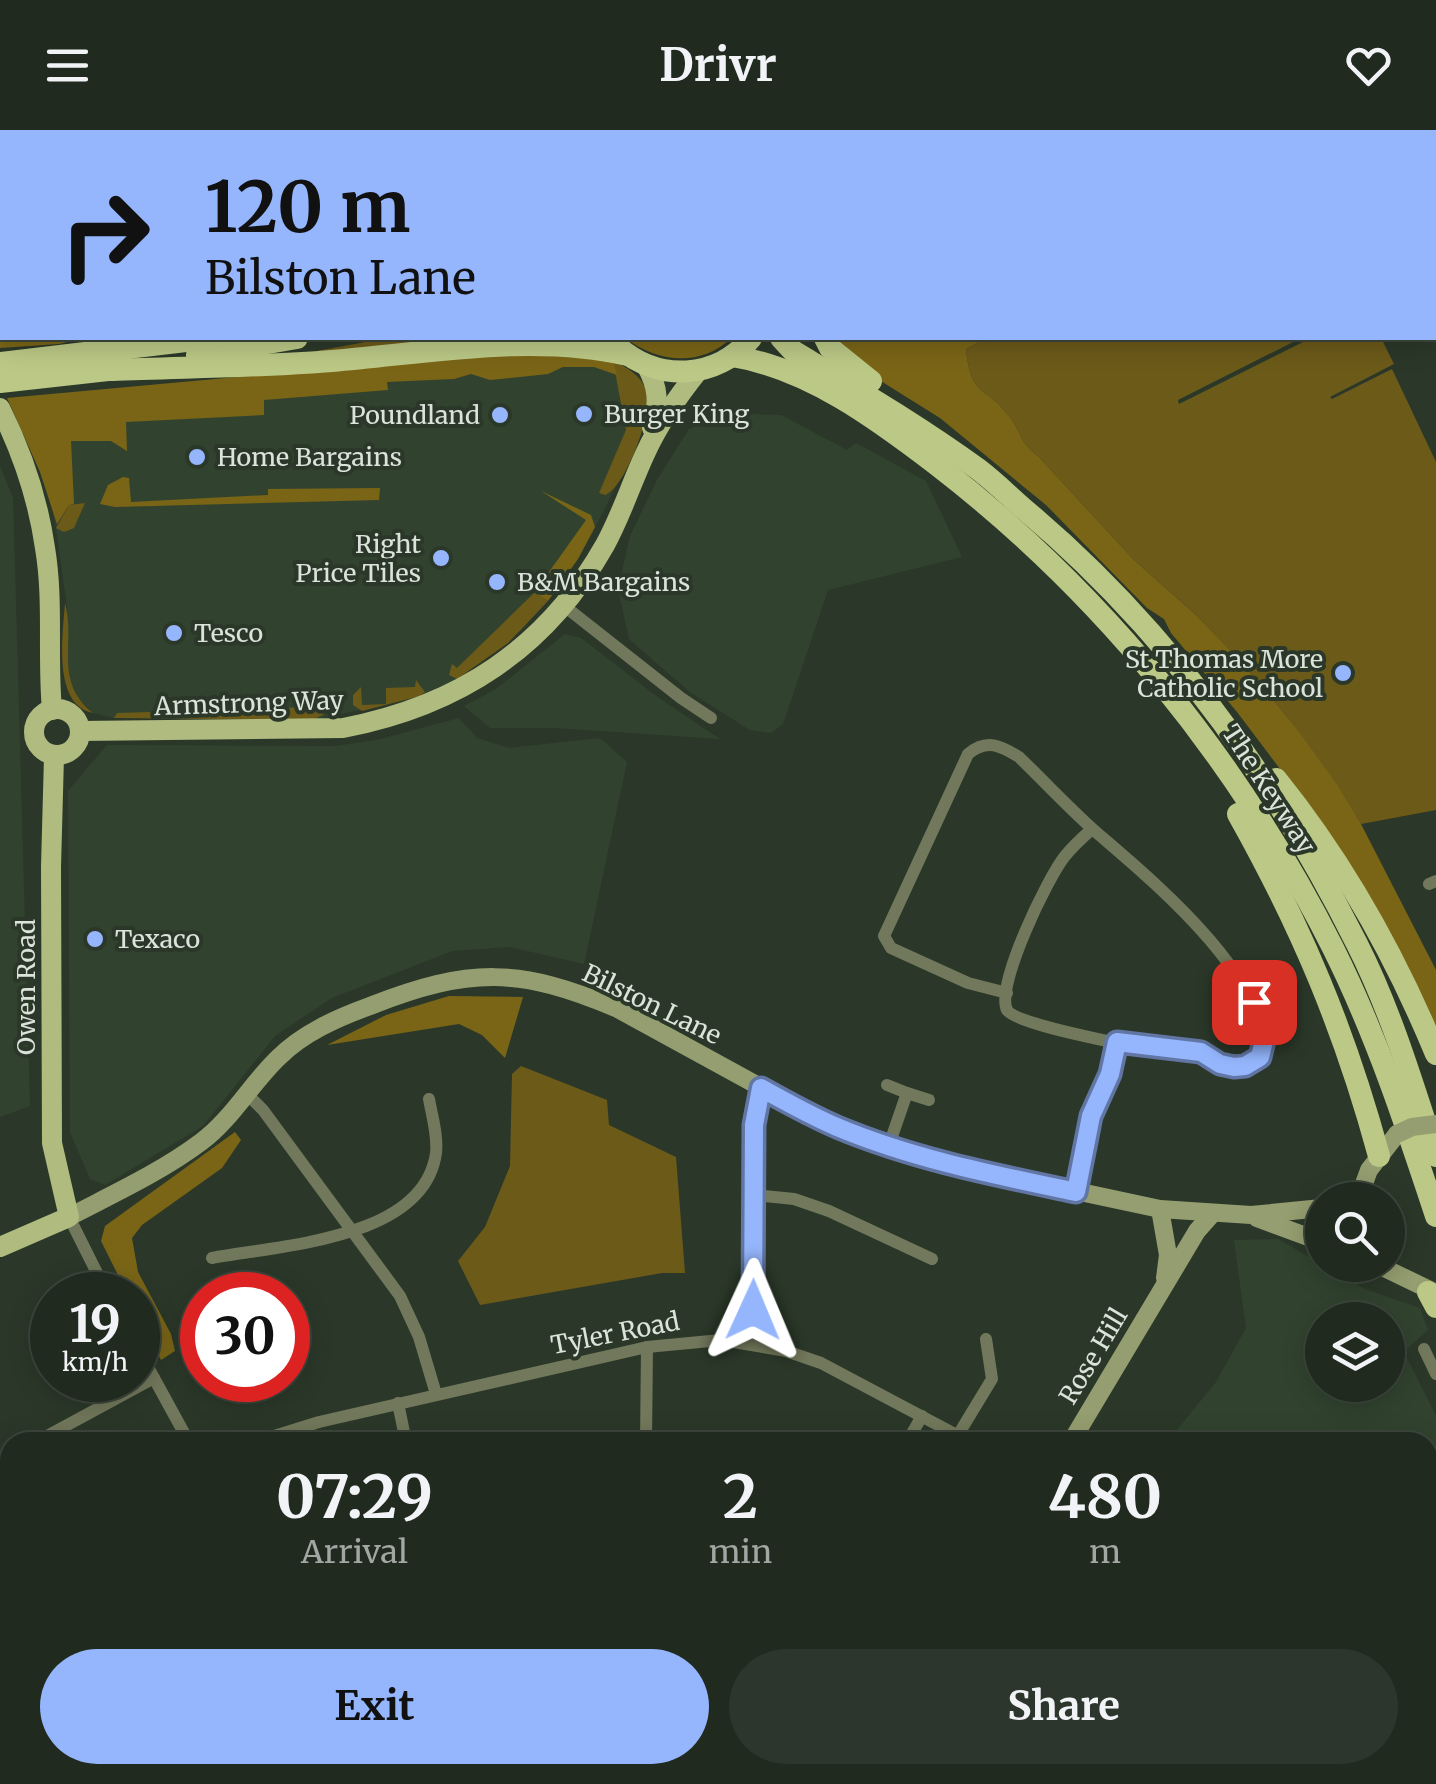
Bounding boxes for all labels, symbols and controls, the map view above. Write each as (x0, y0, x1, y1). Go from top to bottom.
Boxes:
text: Drivr (659, 37, 777, 93)
icon: menu (40, 38, 95, 93)
icon: heart (1341, 38, 1396, 93)
text: 120 m (205, 163, 410, 251)
icon: right (40, 170, 170, 300)
text: Bilston Lane (205, 250, 476, 306)
place label: Burger King (604, 398, 750, 430)
place label: Poundland (350, 399, 480, 431)
marker: Burger King (573, 403, 595, 425)
marker: Poundland (489, 404, 511, 426)
place label: Home Bargains (217, 441, 402, 473)
marker: Home Bargains (186, 446, 208, 468)
place label: Right Price Tiles (296, 528, 421, 589)
marker: Right Price Tiles (430, 547, 452, 569)
place label: B&M Bargains (517, 566, 690, 598)
marker: B&M Bargains (486, 571, 508, 593)
place label: Tesco (194, 617, 263, 649)
marker: Tesco (163, 622, 185, 644)
place label: St Thomas More Catholic School (1125, 643, 1323, 704)
marker: St Thomas More Catholic School (1332, 662, 1354, 684)
street label: Armstrong Way (153, 684, 345, 722)
street label: The Keyway (1215, 718, 1323, 860)
street label: Owen Road (10, 919, 42, 1055)
place label: Texaco (115, 923, 200, 955)
marker: Texaco (84, 928, 106, 950)
street label: Bilston Lane (577, 957, 727, 1051)
pin (1212, 960, 1297, 1045)
icon: arrive (1227, 975, 1282, 1030)
map controls (1305, 1182, 1405, 1402)
button: search (1305, 1182, 1405, 1282)
position arrow (701, 1258, 805, 1362)
speed limit sign: 30 (180, 1272, 310, 1402)
text: 19 (69, 1293, 121, 1356)
street label: Rose Hill (1052, 1302, 1134, 1410)
button: layers (1305, 1302, 1405, 1402)
street label: Tyler Road (548, 1305, 682, 1361)
text: km/h (62, 1346, 128, 1378)
text: 07:29 (276, 1459, 433, 1534)
text: 2 (723, 1459, 758, 1534)
text: 480 (1048, 1459, 1162, 1534)
text: Arrival (301, 1532, 408, 1572)
text: min (709, 1532, 772, 1572)
text: m (1089, 1532, 1121, 1572)
button: Exit (40, 1649, 709, 1764)
button: Share (729, 1649, 1398, 1764)

